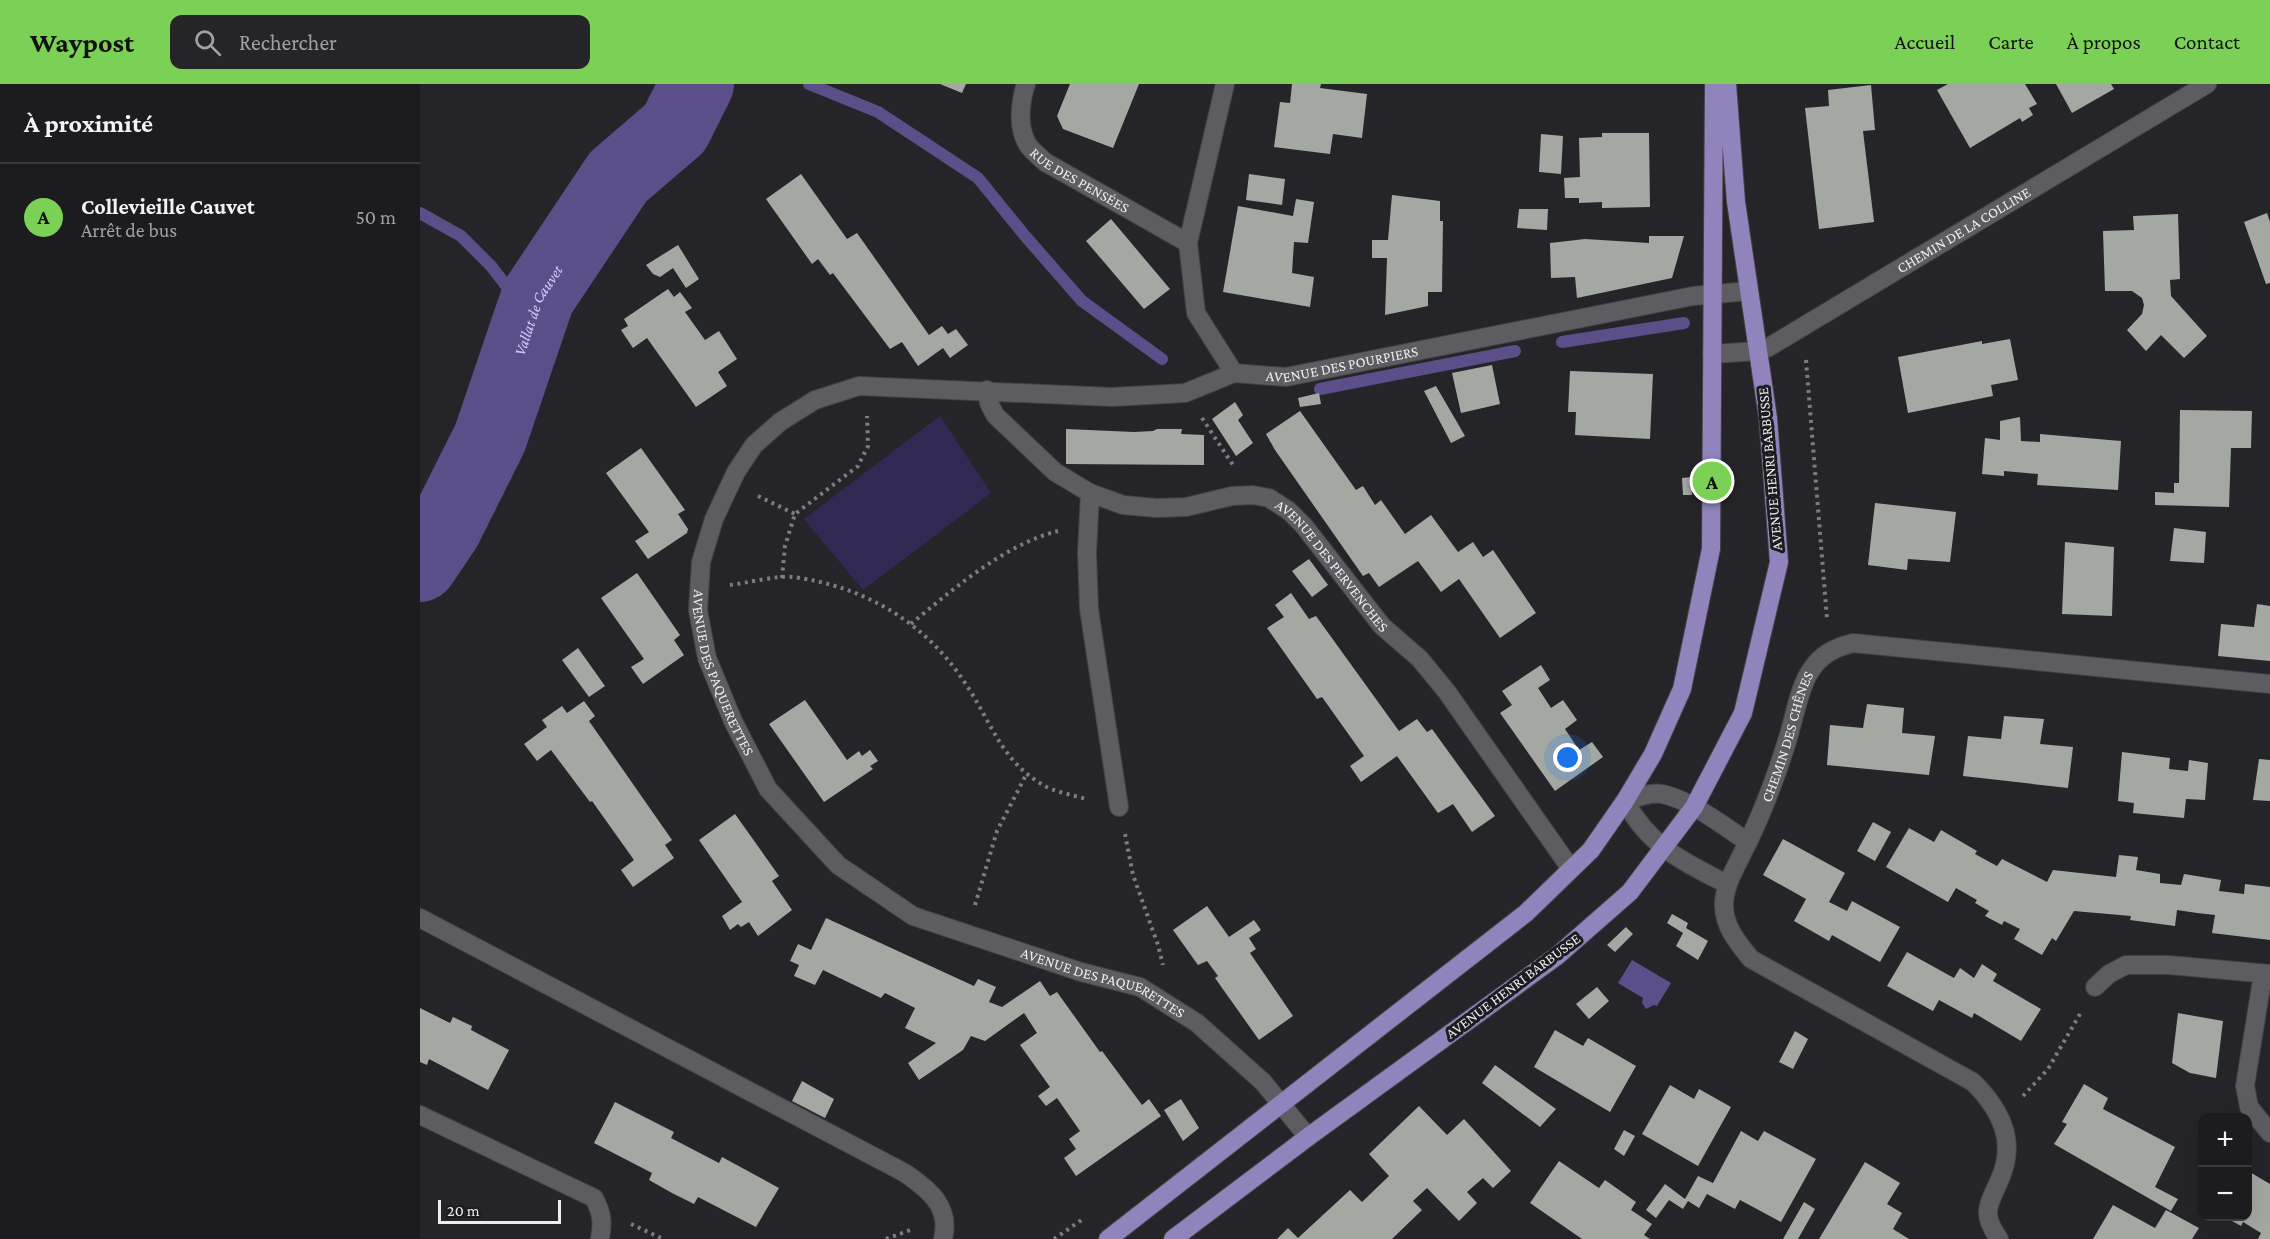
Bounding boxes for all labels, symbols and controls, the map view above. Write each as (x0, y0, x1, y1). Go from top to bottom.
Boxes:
search box (170, 15, 590, 69)
icon: search (191, 26, 224, 59)
text: Waypost (30, 27, 134, 58)
text: Rechercher (239, 30, 337, 55)
text: Accueil (1895, 30, 1955, 54)
text: Carte (1988, 30, 2034, 54)
text: À propos (2067, 30, 2141, 54)
text: Contact (2174, 30, 2240, 54)
text: À proximité (24, 109, 153, 138)
street label: RUE DES PENSÉES (1027, 144, 1132, 216)
street label: CHEMIN DE LA COLLINE (1894, 184, 2033, 276)
text: Collevieille Cauvet (81, 194, 255, 219)
text: A (38, 206, 49, 228)
text: 50 m (355, 206, 396, 228)
text: Arrêt de bus (81, 219, 177, 241)
water label: Vallat de Cauvet (510, 261, 566, 358)
street label: AVENUE DES POURPIERS (1265, 343, 1419, 386)
street label: AVENUE HENRI BARBUSSE (1755, 387, 1785, 551)
pin: A (1692, 458, 1732, 504)
street label: AVENUE DES PERVENCHES (1272, 496, 1391, 635)
street label: AVENUE DES PAQUERETTES (689, 589, 757, 758)
street label: CHEMIN DES CHÊNES (1758, 668, 1816, 804)
your location (1553, 743, 1582, 772)
street label: AVENUE HENRI BARBUSSE (1443, 930, 1583, 1042)
street label: AVENUE DES PAQUERETTES (1019, 945, 1188, 1021)
map controls (2198, 1113, 2252, 1221)
button: + (2198, 1113, 2252, 1167)
button: − (2198, 1167, 2252, 1221)
scale bar (438, 1197, 561, 1224)
text: 20 m (447, 1202, 480, 1219)

